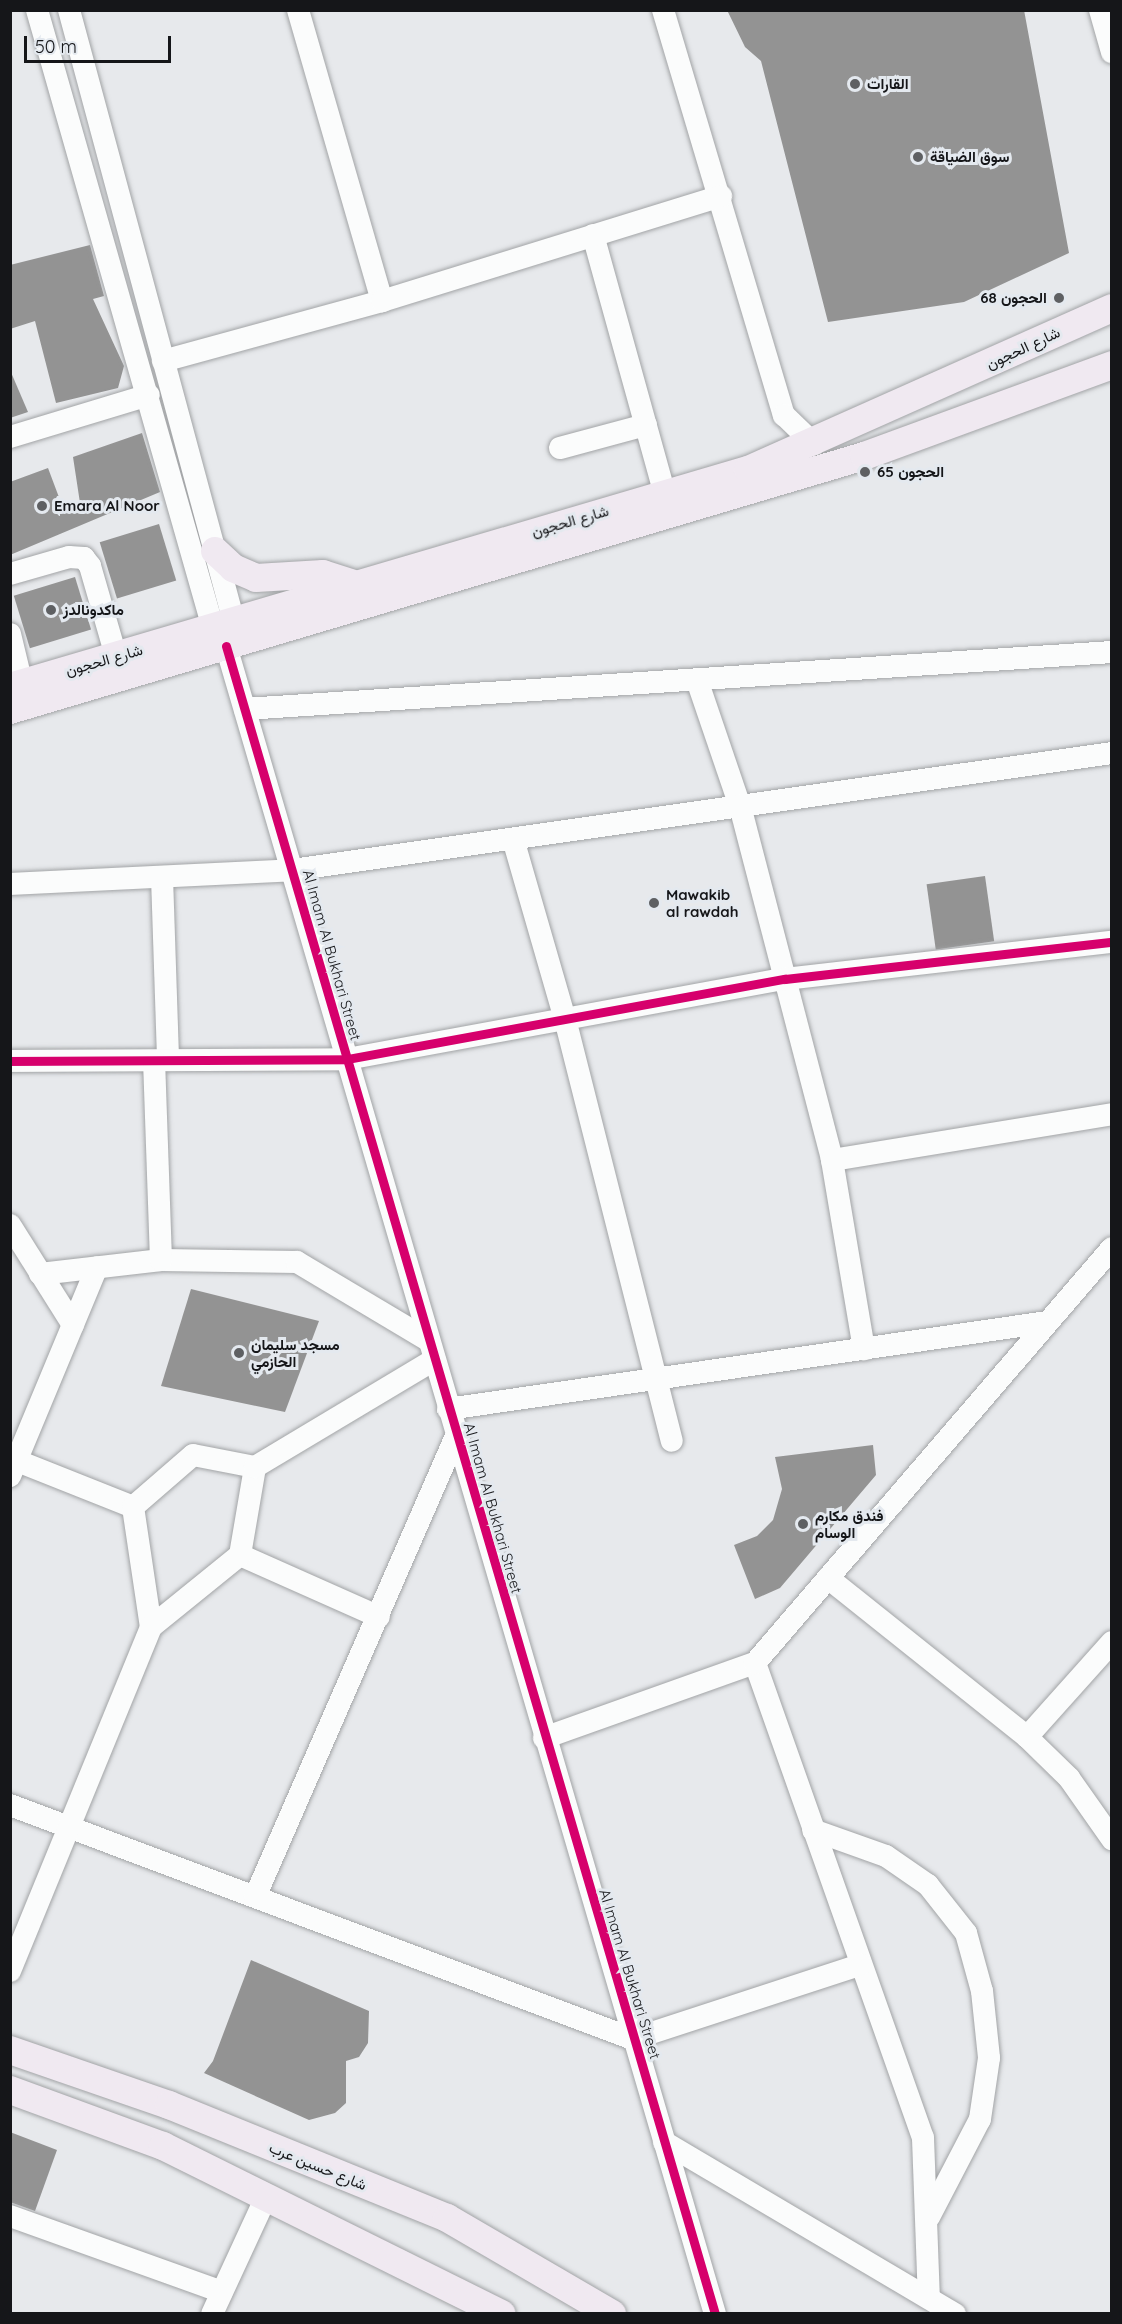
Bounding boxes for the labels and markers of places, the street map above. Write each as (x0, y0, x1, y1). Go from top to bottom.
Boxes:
place label: القارات (867, 75, 909, 93)
marker: القارات (848, 77, 862, 91)
place label: سوق الضياقة (930, 148, 1009, 166)
marker: سوق الضياقة (911, 150, 925, 164)
place label: الحجون 68 (980, 289, 1047, 307)
marker: الحجون 68 (1052, 291, 1066, 305)
place label: الحجون 65 (877, 463, 944, 481)
marker: الحجون 65 (858, 465, 872, 479)
place label: Emara Al Noor (54, 497, 160, 515)
marker: Emara Al Noor (35, 499, 49, 513)
place label: ماكدونالدز (63, 601, 124, 619)
marker: ماكدونالدز (44, 603, 58, 617)
place label: Mawakib al rawdah (666, 885, 738, 920)
marker: Mawakib al rawdah (647, 896, 661, 910)
place label: مسجد سليمان الحازمي (251, 1335, 340, 1370)
marker: مسجد سليمان الحازمي (232, 1346, 246, 1360)
place label: فندق مكارم الوسام (815, 1506, 883, 1541)
marker: فندق مكارم الوسام (796, 1517, 810, 1531)

